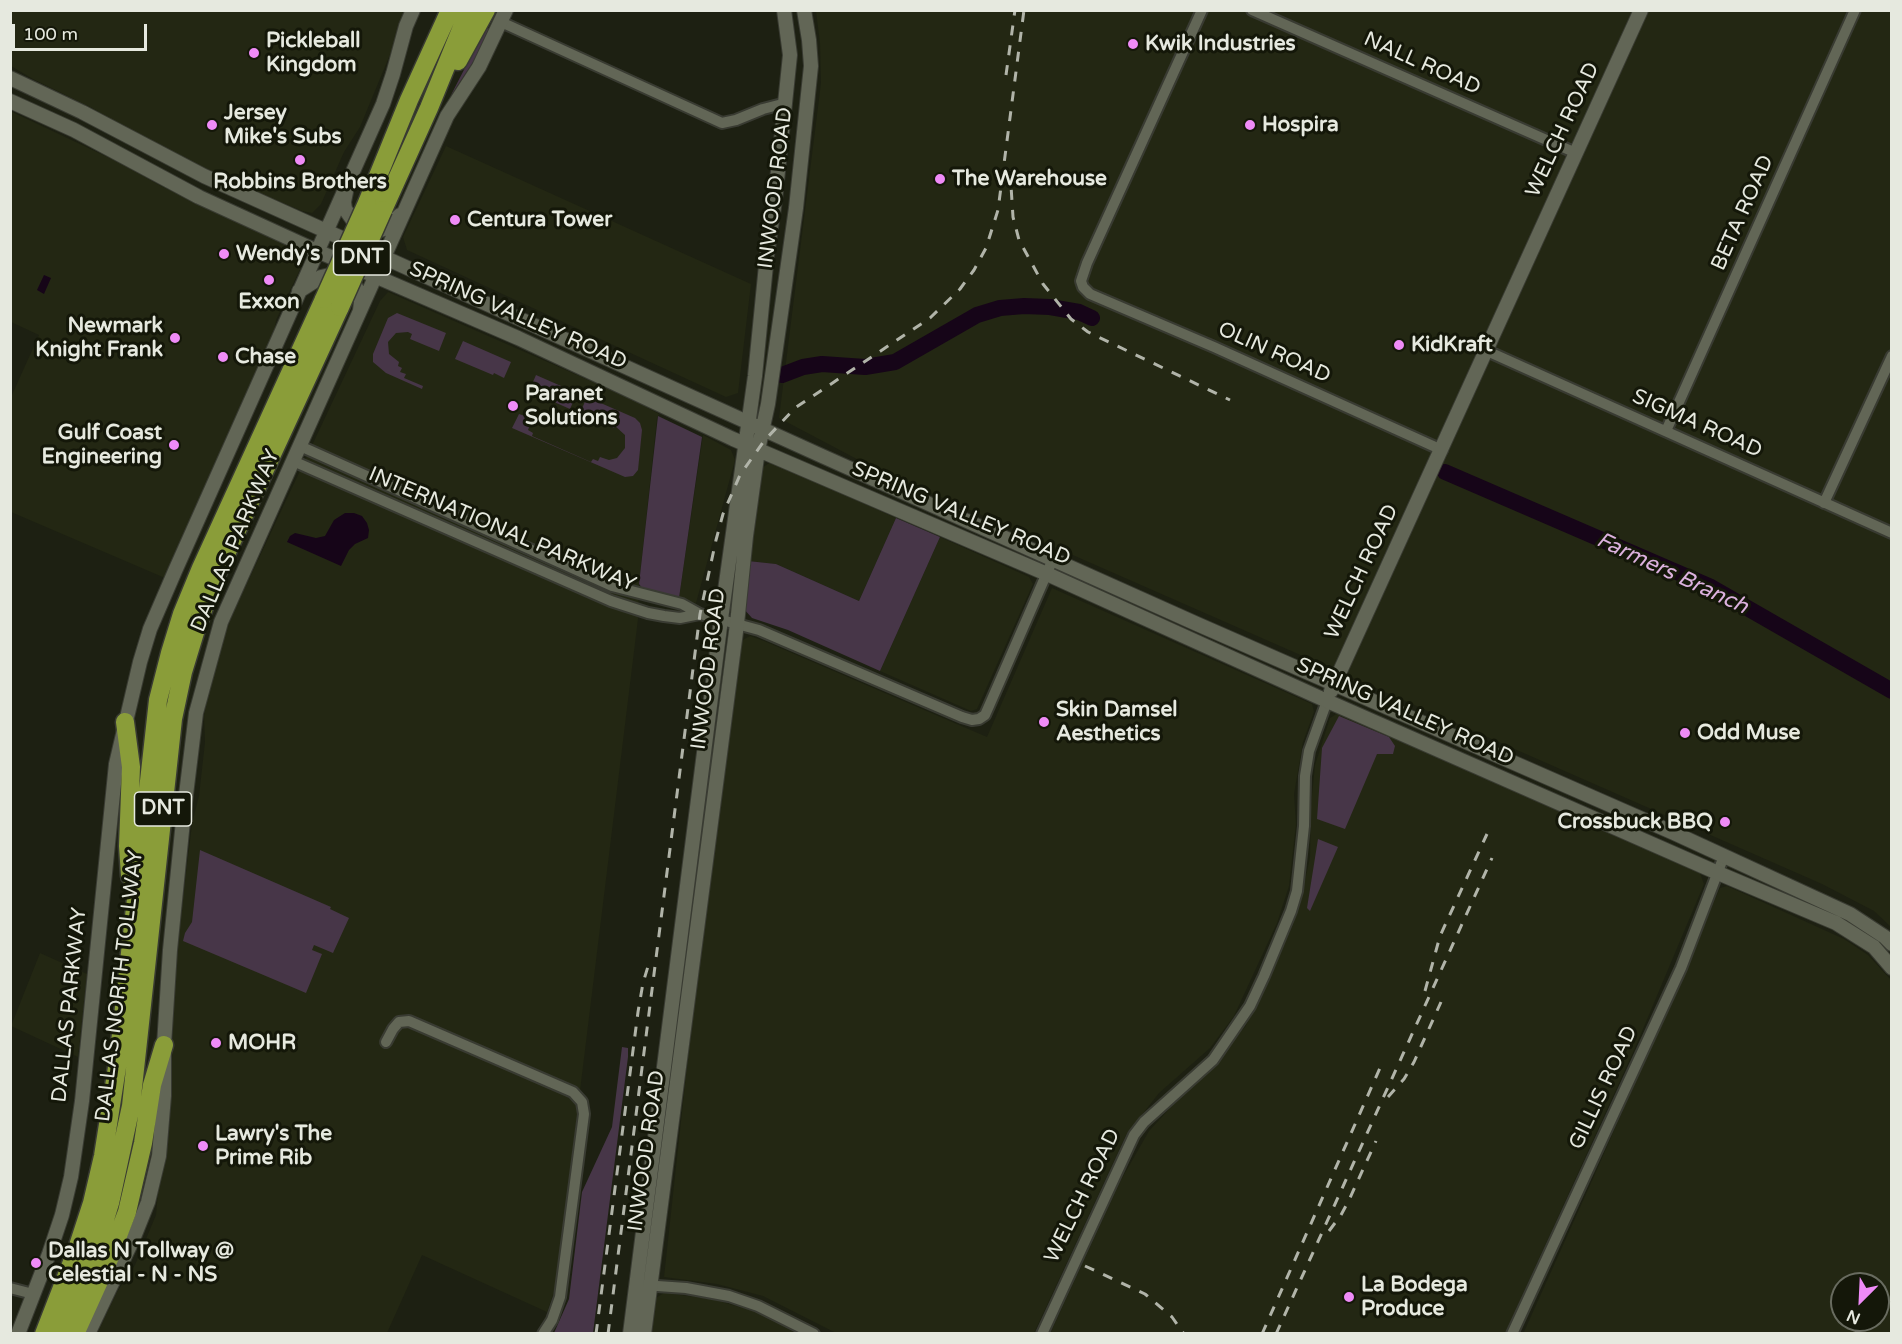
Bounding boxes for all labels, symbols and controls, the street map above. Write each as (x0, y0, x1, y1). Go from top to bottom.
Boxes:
scale bar (15, 12, 150, 50)
text: 100 m (23, 23, 78, 45)
street label: NALL ROAD (1360, 27, 1484, 101)
place label: Pickleball Kingdom (266, 28, 360, 78)
place label: Kwik Industries (1145, 31, 1296, 57)
marker: Kwik Industries (1126, 37, 1140, 51)
marker: Pickleball Kingdom (247, 46, 261, 60)
street label: WELCH ROAD (1521, 59, 1605, 201)
place label: Jersey Mike's Subs (224, 100, 342, 150)
street label: INWOOD ROAD (754, 106, 798, 270)
place label: Hospira (1262, 112, 1339, 138)
marker: Jersey Mike's Subs (205, 118, 219, 132)
marker: Hospira (1243, 118, 1257, 132)
street label: BETA ROAD (1706, 151, 1780, 275)
marker: Robbins Brothers (293, 153, 307, 167)
place label: The Warehouse (952, 166, 1107, 192)
place label: Robbins Brothers (213, 169, 387, 195)
marker: The Warehouse (933, 172, 947, 186)
place label: Centura Tower (467, 207, 612, 233)
marker: Centura Tower (448, 213, 462, 227)
place label: Wendy's (236, 241, 320, 267)
road number: DNT (334, 241, 391, 275)
marker: Wendy's (217, 247, 231, 261)
street label: SPRING VALLEY ROAD (405, 257, 631, 375)
marker: Exxon (262, 273, 276, 287)
place label: Exxon (238, 289, 300, 315)
place label: Newmark Knight Frank (35, 313, 163, 363)
street label: OLIN ROAD (1214, 317, 1334, 389)
marker: Newmark Knight Frank (168, 331, 182, 345)
place label: KidKraft (1411, 332, 1493, 358)
marker: KidKraft (1392, 338, 1406, 352)
place label: Chase (235, 344, 296, 370)
marker: Chase (216, 350, 230, 364)
place label: Paranet Solutions (525, 381, 618, 431)
street label: SIGMA ROAD (1628, 384, 1766, 464)
marker: Paranet Solutions (506, 399, 520, 413)
place label: Gulf Coast Engineering (42, 420, 162, 470)
marker: Gulf Coast Engineering (167, 438, 181, 452)
street label: DALLAS PARKWAY (186, 446, 286, 636)
street label: SPRING VALLEY ROAD (848, 456, 1074, 572)
street label: INTERNATIONAL PARKWAY (364, 462, 640, 598)
street label: WELCH ROAD (1320, 501, 1404, 643)
water label: Farmers Branch (1592, 527, 1752, 621)
street label: INWOOD ROAD (687, 587, 731, 751)
street label: SPRING VALLEY ROAD (1292, 653, 1518, 771)
place label: Skin Damsel Aesthetics (1056, 697, 1178, 747)
marker: Skin Damsel Aesthetics (1037, 715, 1051, 729)
place label: Odd Muse (1697, 720, 1800, 746)
marker: Odd Muse (1678, 726, 1692, 740)
road number: DNT (134, 792, 192, 826)
place label: Crossbuck BBQ (1558, 809, 1713, 835)
marker: Crossbuck BBQ (1718, 815, 1732, 829)
street label: DALLAS NORTH TOLLWAY (91, 849, 149, 1123)
street label: DALLAS PARKWAY (47, 906, 93, 1104)
street label: GILLIS ROAD (1564, 1022, 1644, 1154)
place label: MOHR (228, 1030, 296, 1056)
marker: MOHR (209, 1036, 223, 1050)
street label: INWOOD ROAD (623, 1069, 671, 1233)
place label: Lawry's The Prime Rib (215, 1121, 332, 1171)
street label: WELCH ROAD (1040, 1125, 1126, 1267)
marker: Lawry's The Prime Rib (196, 1139, 210, 1153)
place label: Dallas N Tollway @ Celestial - N - NS (48, 1238, 234, 1288)
marker: Dallas N Tollway @ Celestial - N - NS (29, 1256, 43, 1270)
place label: La Bodega Produce (1361, 1272, 1468, 1322)
north arrow (1830, 1272, 1890, 1332)
marker: La Bodega Produce (1342, 1290, 1356, 1304)
text: N (1844, 1305, 1863, 1328)

